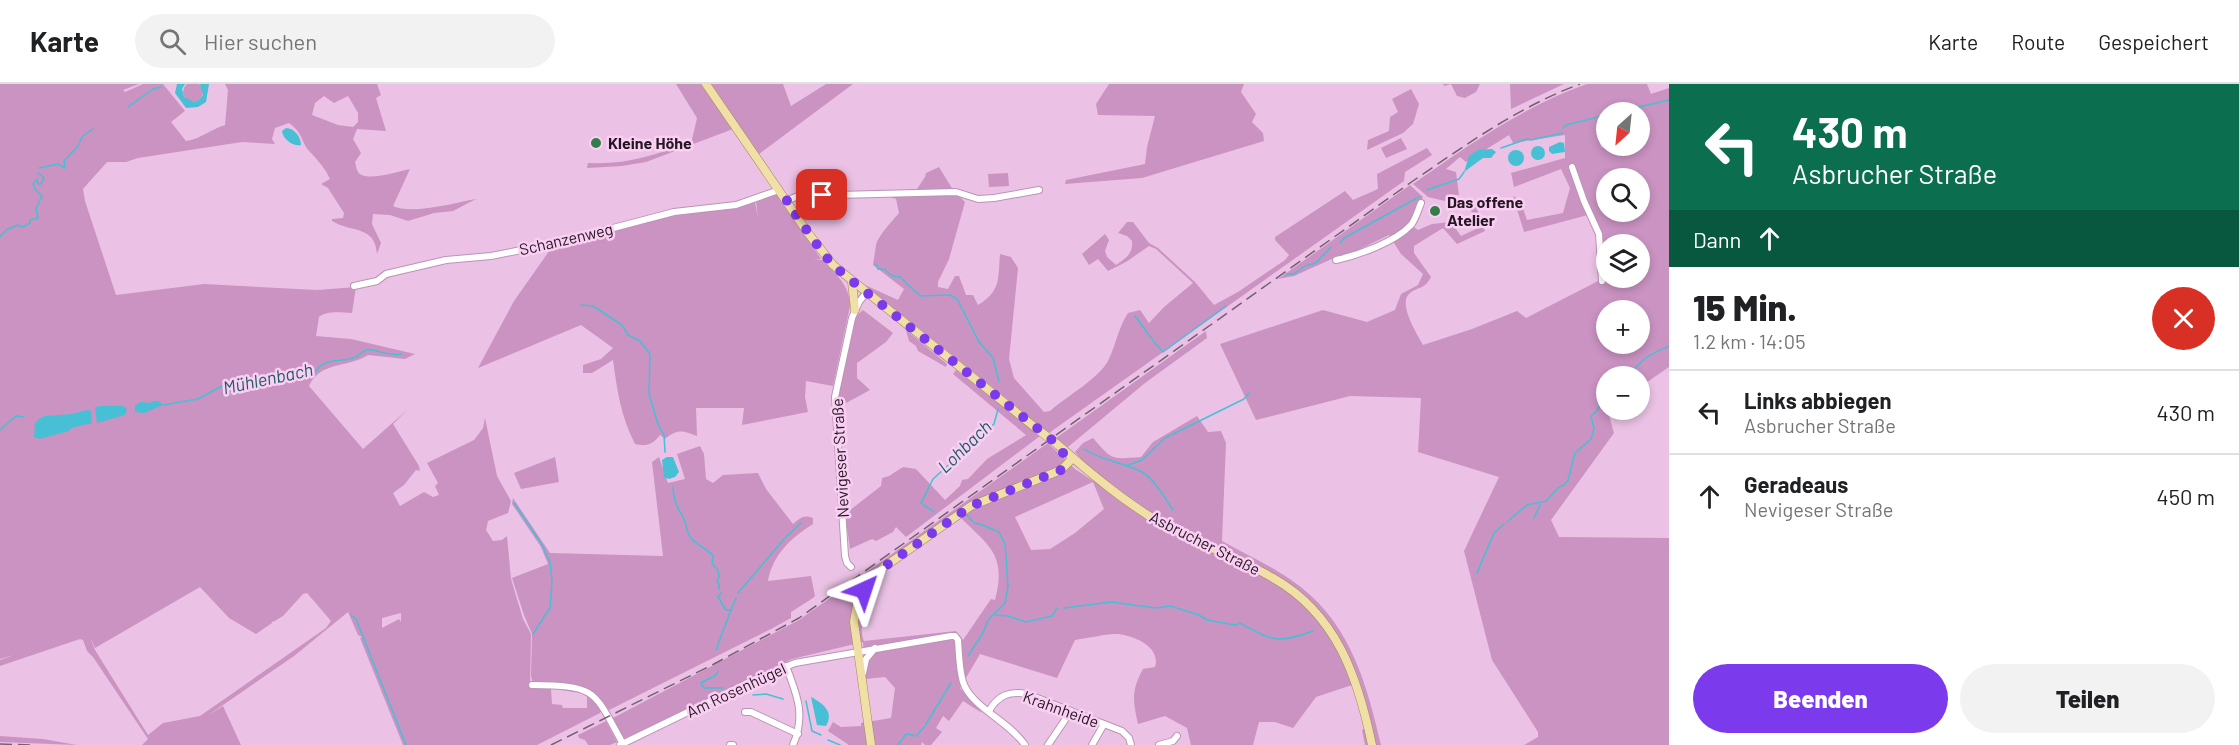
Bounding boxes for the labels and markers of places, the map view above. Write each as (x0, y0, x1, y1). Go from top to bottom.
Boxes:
place label: Kleine Höhe (608, 133, 692, 152)
marker: Kleine Höhe (589, 136, 603, 150)
pin (796, 169, 847, 220)
place label: Das offene Atelier (1447, 192, 1524, 229)
marker: Das offene Atelier (1428, 204, 1442, 218)

